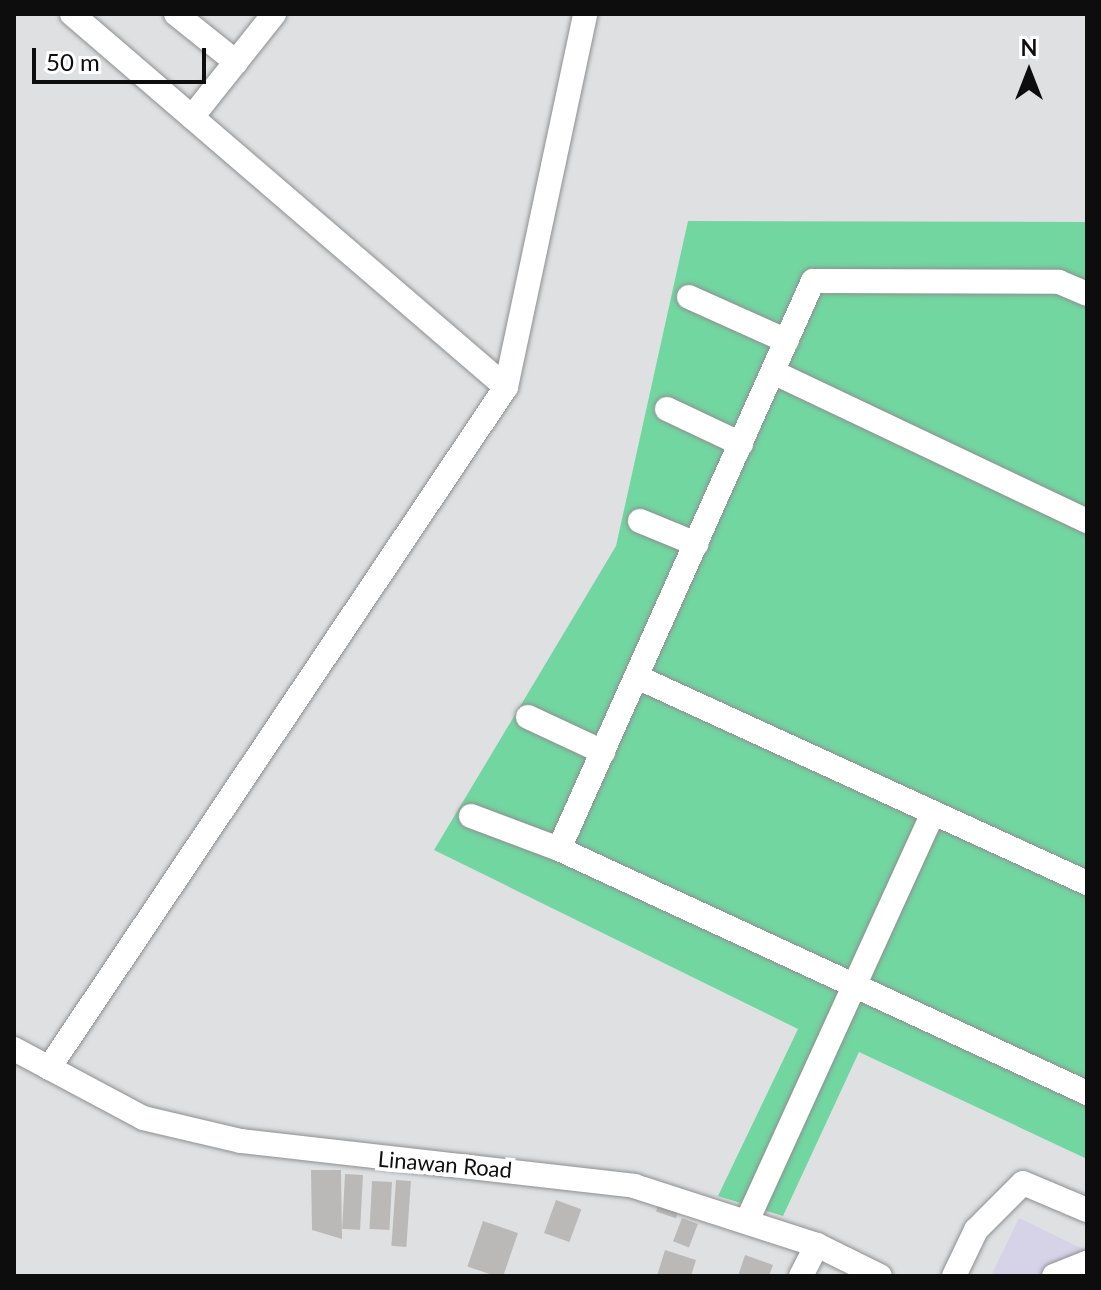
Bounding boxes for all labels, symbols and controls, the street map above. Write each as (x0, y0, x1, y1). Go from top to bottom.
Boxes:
scale bar (36, 32, 210, 82)
north arrow (989, 32, 1069, 112)
text: N (1021, 34, 1037, 61)
text: 50 m (46, 47, 100, 76)
street label: Linawan Road (377, 1145, 513, 1183)

